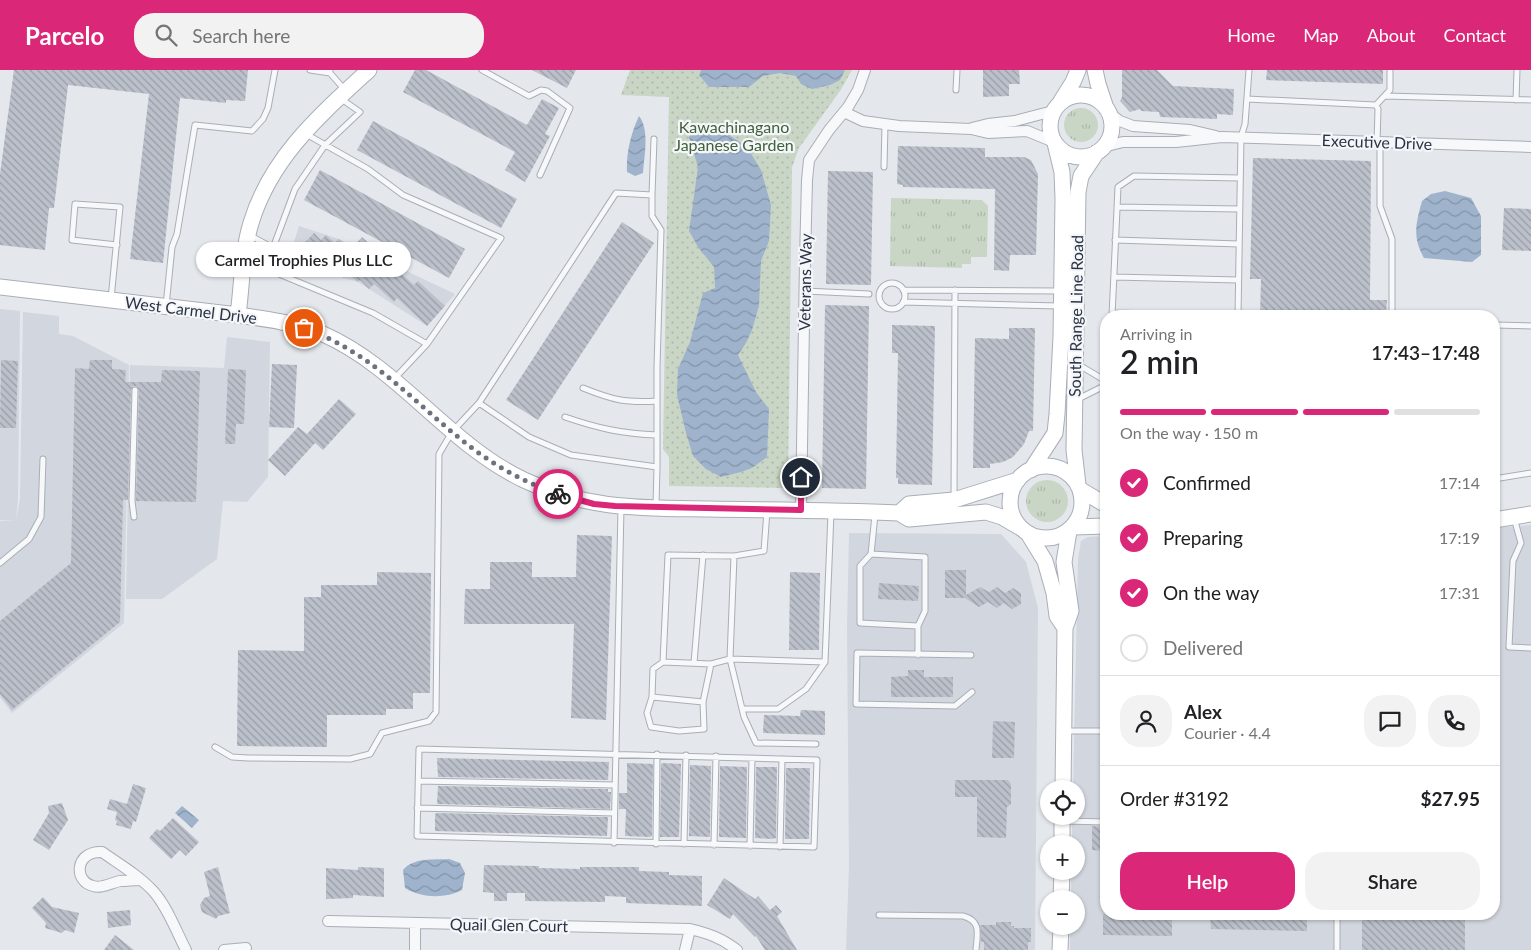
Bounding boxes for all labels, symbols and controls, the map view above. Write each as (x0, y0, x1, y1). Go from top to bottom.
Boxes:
search box (134, 13, 484, 58)
text: Parcelo (25, 21, 104, 50)
icon: search (152, 21, 180, 49)
text: Search here (192, 24, 290, 47)
text: Home (1227, 24, 1275, 46)
text: Map (1303, 24, 1339, 46)
text: About (1367, 24, 1416, 46)
text: Contact (1444, 24, 1506, 46)
park label: Kawachinagano Japanese Garden (674, 117, 794, 154)
street label: Executive Drive (1322, 130, 1433, 153)
street label: Veterans Way (794, 232, 815, 331)
street label: South Range Line Road (1065, 235, 1086, 397)
callout: Carmel Trophies Plus LLC (196, 243, 412, 278)
text: Carmel Trophies Plus LLC (214, 250, 393, 269)
street label: West Carmel Drive (124, 292, 258, 327)
pin (283, 307, 325, 349)
icon: bag (290, 314, 318, 342)
text: Arriving in (1120, 324, 1193, 343)
text: 17:43–17:48 (1371, 341, 1480, 364)
text: 2 min (1120, 342, 1199, 381)
text: On the way · 150 m (1120, 423, 1258, 442)
pin (780, 456, 822, 498)
icon: home (787, 463, 815, 491)
courier (533, 469, 583, 519)
icon: check (1120, 469, 1148, 497)
text: Confirmed (1163, 471, 1251, 494)
text: 17:14 (1439, 473, 1480, 492)
icon: bike (544, 480, 572, 508)
icon: check (1120, 524, 1148, 552)
text: Preparing (1163, 526, 1243, 549)
text: 17:19 (1439, 528, 1480, 547)
icon: check (1120, 579, 1148, 607)
text: On the way (1163, 581, 1259, 604)
text: 17:31 (1439, 583, 1480, 602)
text: Delivered (1163, 636, 1243, 659)
button: person (1120, 695, 1172, 747)
button: chat (1364, 695, 1416, 747)
button: phone (1428, 695, 1480, 747)
text: Alex (1184, 700, 1222, 723)
text: Courier · 4.4 (1184, 723, 1271, 742)
map controls (1040, 780, 1085, 935)
button: locate (1040, 780, 1085, 825)
text: Order #3192 (1120, 787, 1229, 810)
text: $27.95 (1420, 787, 1480, 810)
button: + (1040, 835, 1085, 880)
button: Help (1120, 852, 1295, 910)
button: Share (1305, 852, 1480, 910)
button: − (1040, 890, 1085, 935)
street label: Quail Glen Court (450, 914, 569, 935)

